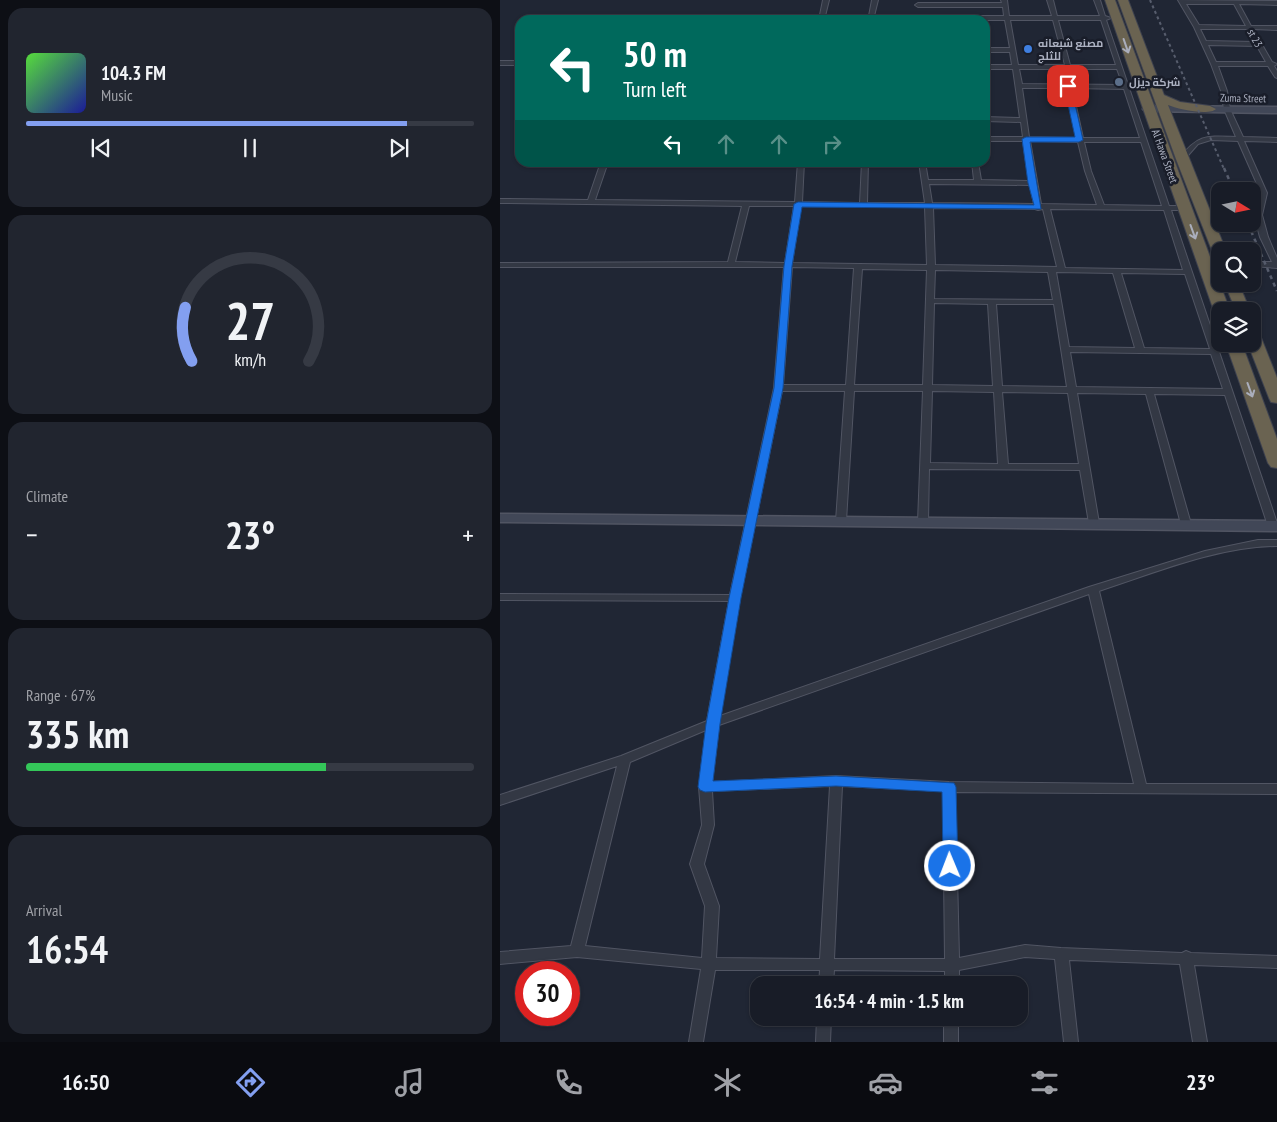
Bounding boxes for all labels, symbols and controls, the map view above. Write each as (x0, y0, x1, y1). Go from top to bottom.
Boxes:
street label: st 23 (1244, 26, 1266, 50)
text: 50 m (623, 31, 687, 77)
icon: left (540, 35, 605, 100)
place label: مصنع شبعانه للثلج (1038, 36, 1103, 64)
one-way arrow (1122, 38, 1131, 53)
marker: مصنع شبعانه للثلج (1022, 43, 1034, 55)
text: 104.3 FM (101, 61, 166, 85)
pin (1047, 65, 1089, 107)
icon: arrive (1054, 72, 1082, 100)
text: Turn left (623, 75, 687, 103)
place label: شركة ديزل (1129, 75, 1180, 89)
marker: شركة ديزل (1113, 76, 1125, 88)
text: Music (101, 85, 133, 105)
street label: Zuma Street (1220, 91, 1266, 105)
street label: Al Hawa Street (1149, 127, 1181, 185)
icon: left (659, 130, 687, 158)
icon: ahead (712, 130, 740, 158)
icon: ahead (765, 130, 793, 158)
icon: right (818, 130, 846, 158)
icon: previous (87, 134, 115, 162)
icon: pause (236, 134, 264, 162)
icon: next (385, 134, 413, 162)
north arrow (1211, 182, 1261, 232)
map controls (1211, 182, 1261, 352)
one-way arrow (1189, 223, 1198, 239)
button: search (1211, 242, 1261, 292)
text: 27 (225, 287, 275, 354)
button: layers (1211, 302, 1261, 352)
text: km/h (234, 348, 266, 371)
one-way arrow (1246, 381, 1256, 397)
text: Climate (26, 486, 68, 506)
text: 23° (225, 510, 275, 559)
text: − (26, 516, 38, 553)
text: + (462, 516, 474, 553)
text: Range · 67% (26, 685, 95, 705)
text: 335 km (26, 709, 129, 758)
position arrow (923, 839, 975, 891)
text: Arrival (26, 900, 62, 920)
text: 16:54 (26, 924, 108, 973)
speed limit sign: 30 (515, 961, 580, 1026)
text: 16:54 · 4 min · 1.5 km (814, 989, 964, 1013)
icon: directions (233, 1065, 268, 1100)
icon: music (392, 1065, 427, 1100)
icon: phone (551, 1065, 586, 1100)
icon: climate (710, 1065, 745, 1100)
icon: car (868, 1065, 903, 1100)
icon: filters (1027, 1065, 1062, 1100)
text: 16:50 (62, 1068, 109, 1096)
text: 23° (1186, 1068, 1215, 1096)

